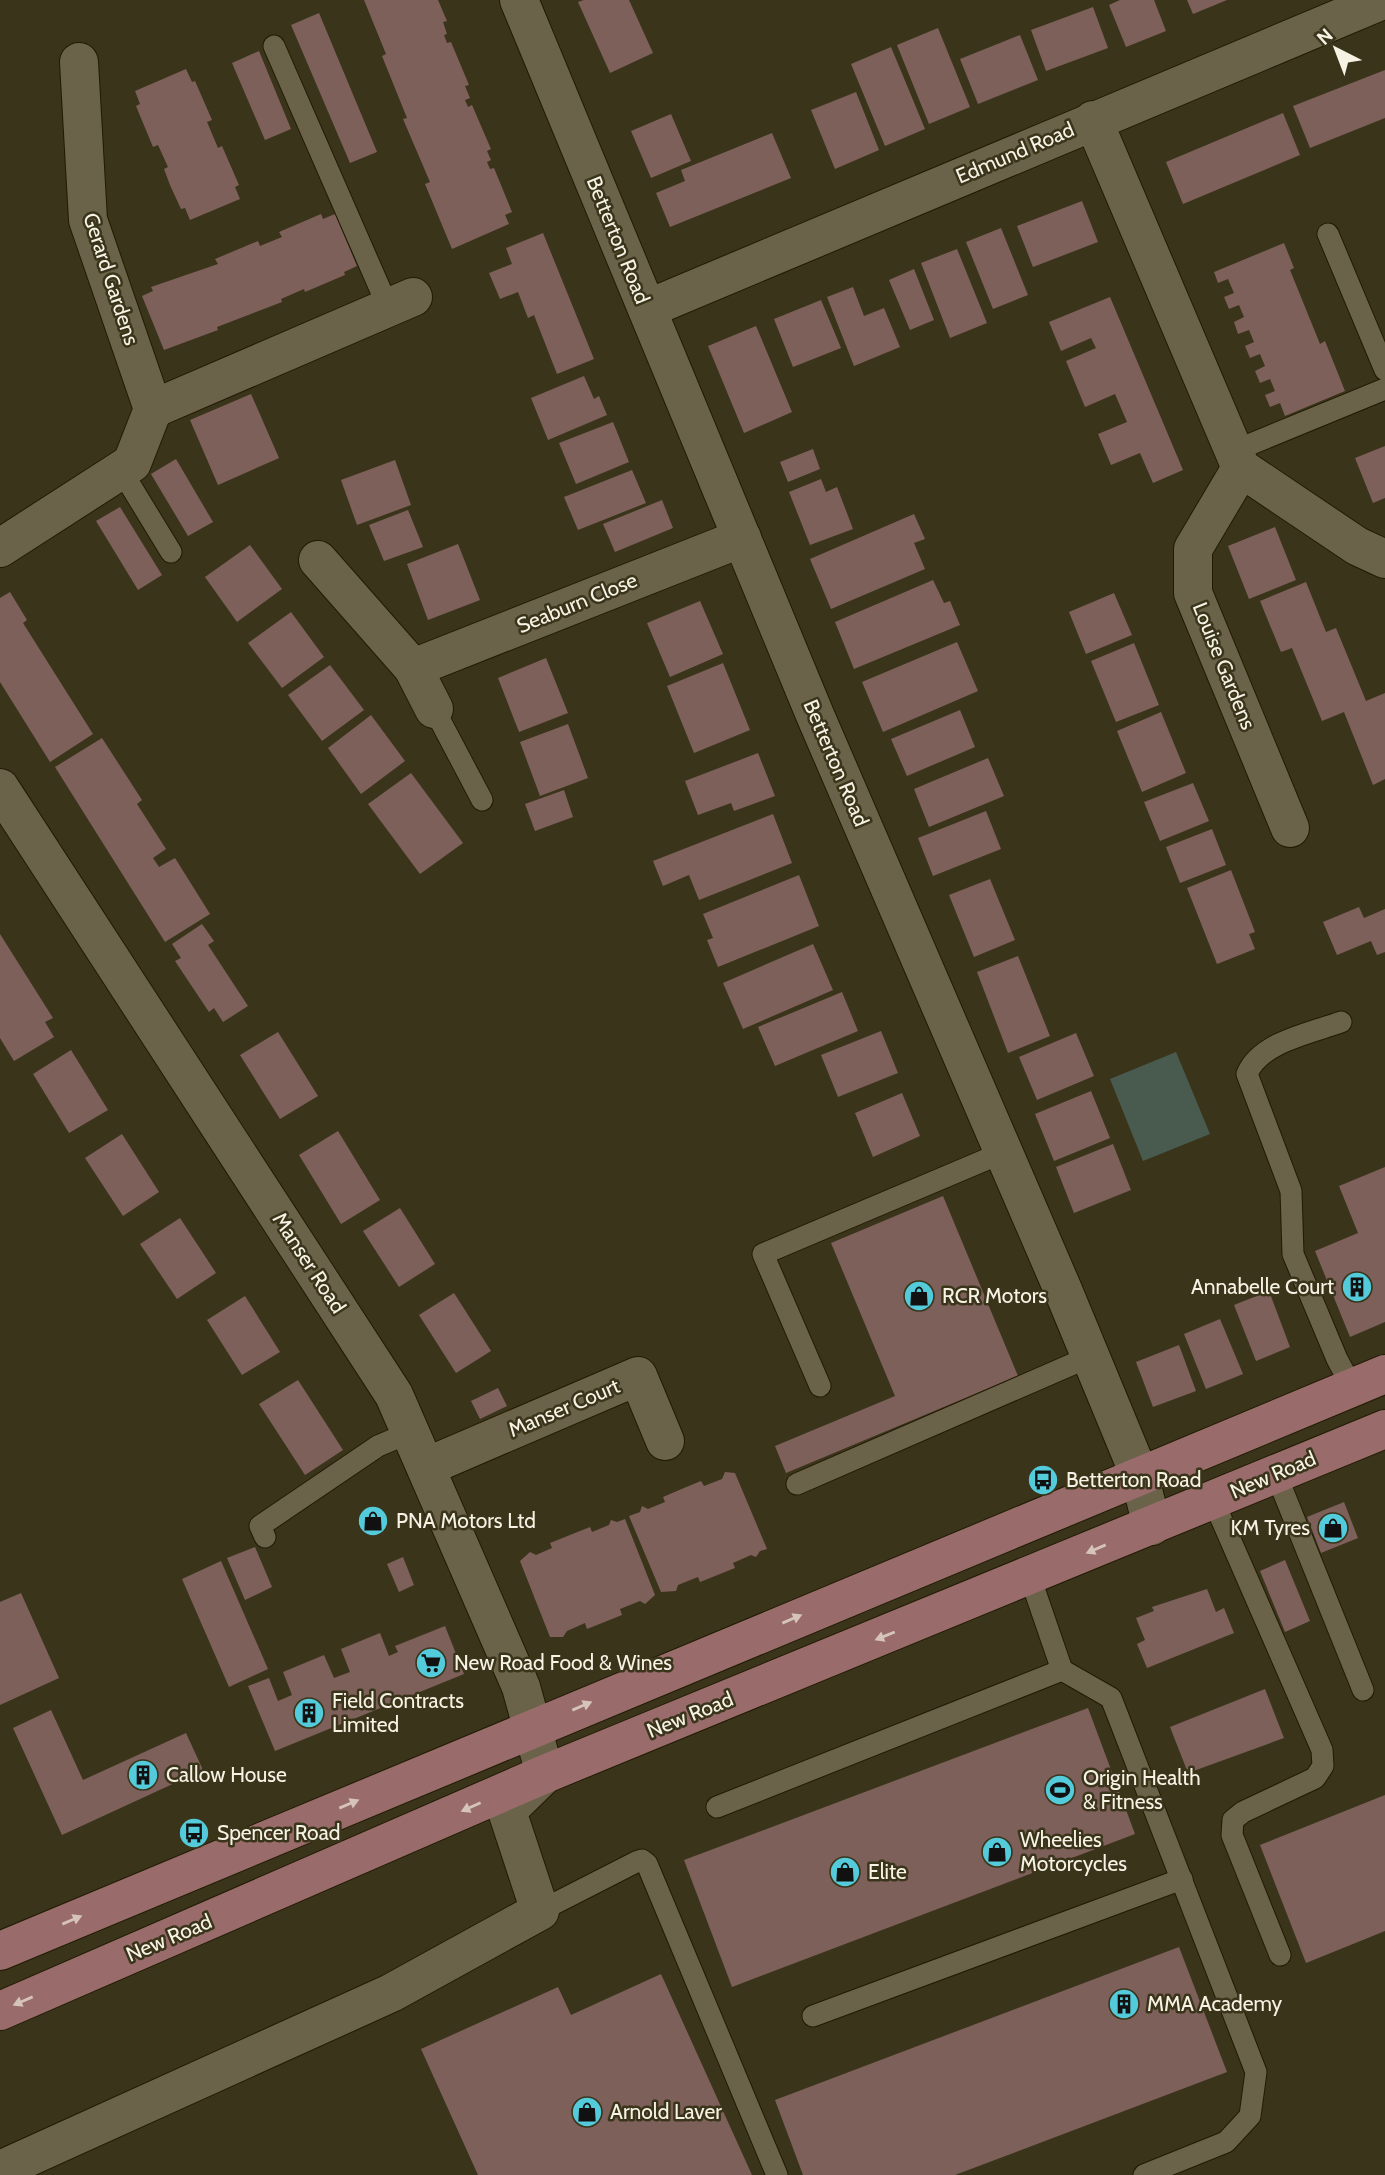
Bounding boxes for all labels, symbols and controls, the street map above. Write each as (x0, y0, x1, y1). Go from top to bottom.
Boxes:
north arrow (1301, 14, 1371, 84)
text: N (1312, 24, 1338, 50)
street label: Edmund Road (952, 116, 1078, 189)
street label: Betterton Road (582, 172, 655, 307)
street label: Gerard Gardens (78, 210, 145, 348)
street label: Seaburn Close (513, 567, 641, 638)
street label: Louise Gardens (1188, 599, 1261, 733)
street label: Betterton Road (799, 696, 874, 830)
street label: Manser Road (268, 1208, 351, 1318)
building icon: Annabelle Court (1340, 1270, 1374, 1304)
place label: Annabelle Court (1191, 1274, 1334, 1299)
shop icon: RCR Motors (902, 1279, 936, 1313)
place label: RCR Motors (942, 1283, 1047, 1308)
street label: Manser Court (504, 1373, 623, 1442)
street label: New Road (1226, 1445, 1319, 1504)
bus stop icon: Betterton Road (1026, 1463, 1060, 1497)
place label: Betterton Road (1066, 1467, 1201, 1492)
shop icon: PNA Motors Ltd (356, 1504, 390, 1538)
place label: PNA Motors Ltd (396, 1508, 536, 1533)
shop icon: KM Tyres (1316, 1511, 1350, 1545)
place label: KM Tyres (1231, 1515, 1310, 1540)
one-way arrow (1085, 1544, 1106, 1555)
one-way arrow (782, 1613, 802, 1625)
one-way arrow (875, 1630, 896, 1641)
supermarket icon: New Road Food & Wines (414, 1646, 448, 1680)
place label: New Road Food & Wines (454, 1650, 672, 1675)
street label: New Road (643, 1686, 737, 1743)
place label: Field Contracts Limited (332, 1688, 464, 1737)
building icon: Field Contracts Limited (292, 1696, 326, 1730)
one-way arrow (571, 1701, 592, 1712)
building icon: Callow House (126, 1758, 160, 1792)
place label: Callow House (166, 1762, 287, 1787)
place label: Origin Health & Fitness (1083, 1765, 1201, 1814)
sports icon: Origin Health & Fitness (1043, 1773, 1077, 1807)
one-way arrow (339, 1798, 360, 1809)
one-way arrow (461, 1802, 482, 1813)
bus stop icon: Spencer Road (177, 1816, 211, 1850)
place label: Spencer Road (217, 1820, 340, 1845)
place label: Wheelies Motorcycles (1020, 1827, 1127, 1876)
shop icon: Wheelies Motorcycles (980, 1835, 1014, 1869)
shop icon: Elite (828, 1855, 862, 1889)
place label: Elite (868, 1859, 907, 1884)
street label: New Road (122, 1908, 215, 1967)
one-way arrow (62, 1915, 83, 1926)
building icon: MMA Academy (1107, 1987, 1141, 2021)
place label: MMA Academy (1147, 1991, 1283, 2016)
one-way arrow (12, 1996, 33, 2007)
shop icon: Arnold Laver (570, 2095, 604, 2129)
place label: Arnold Laver (610, 2099, 722, 2124)

